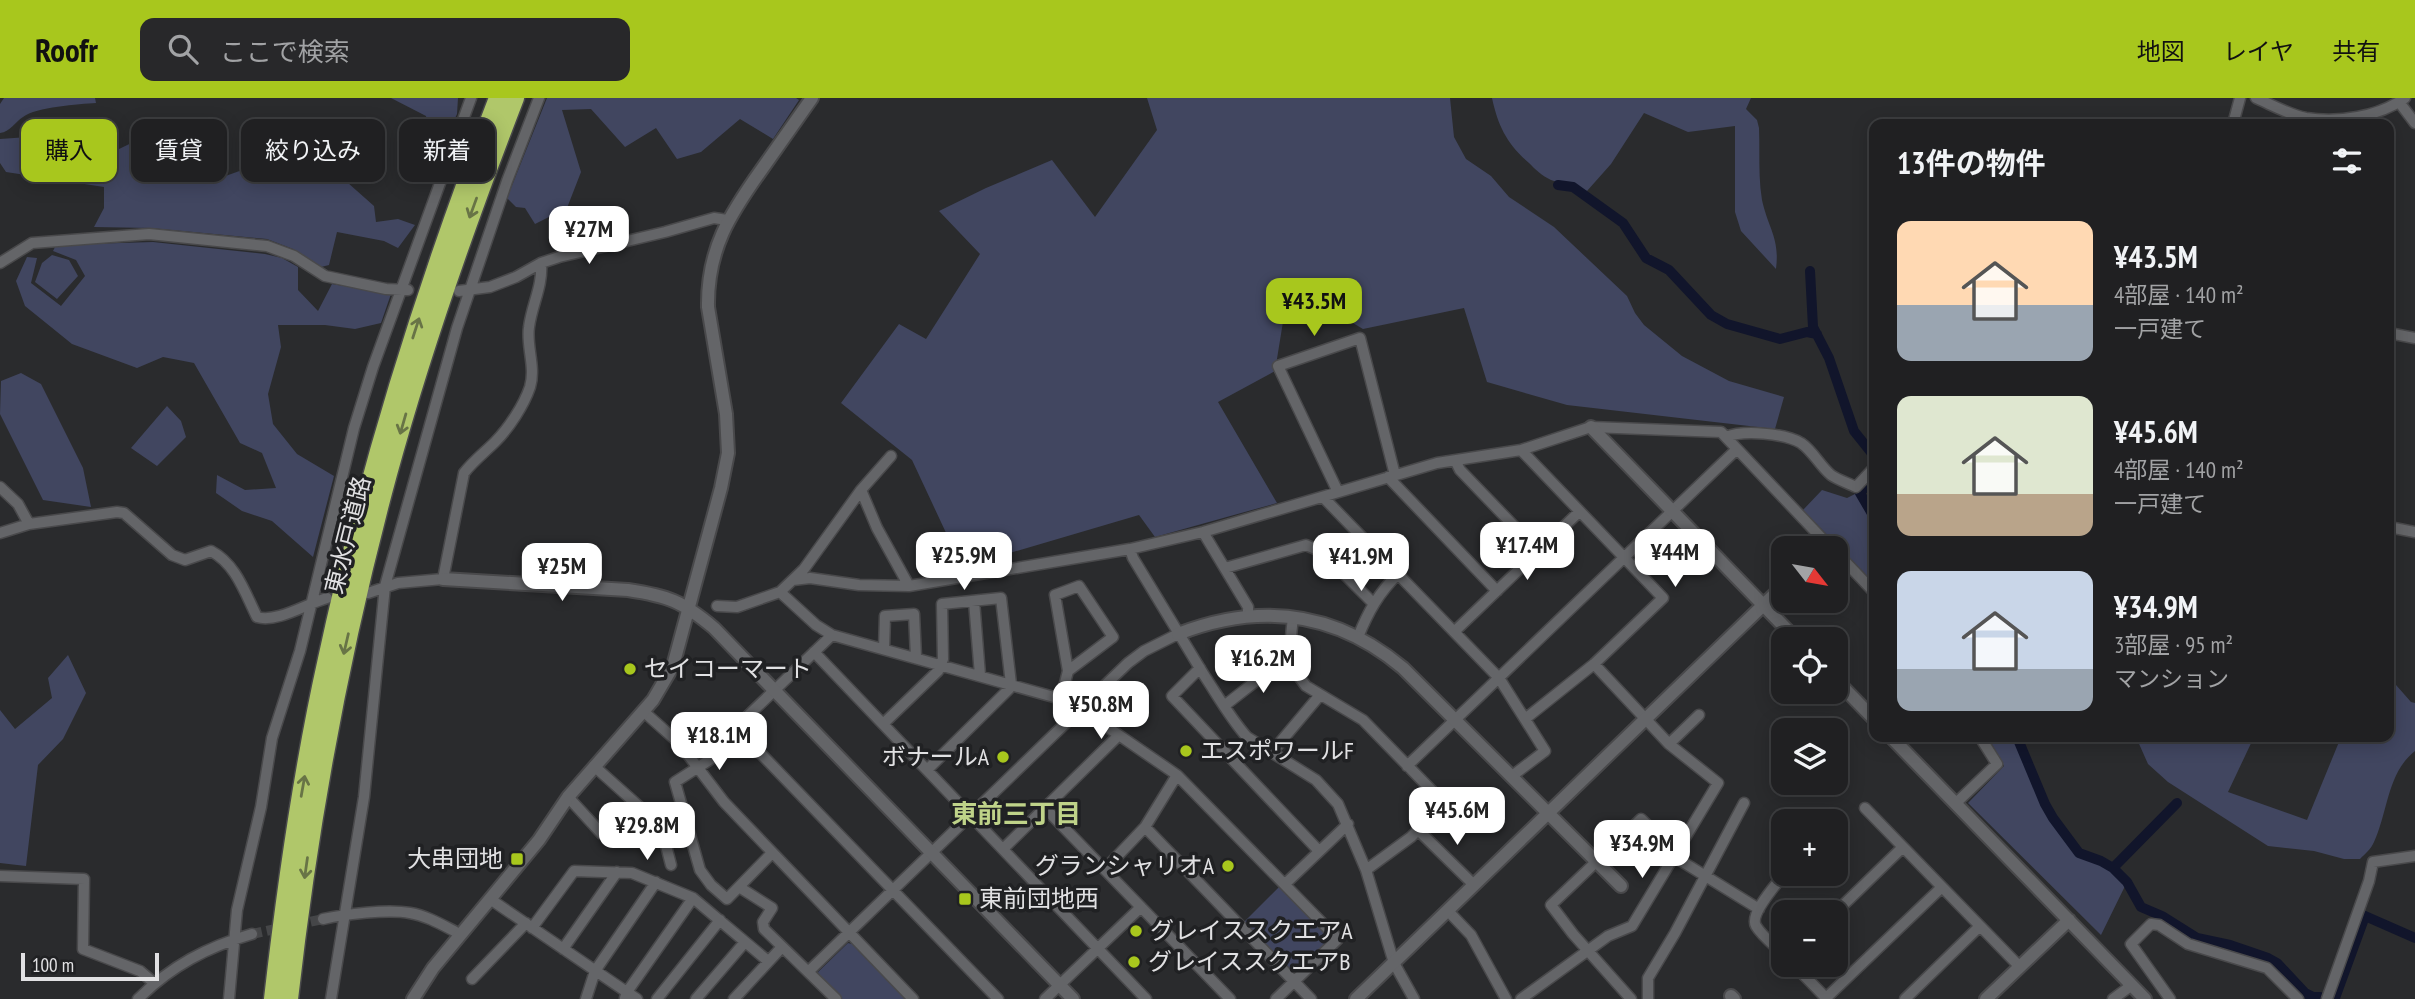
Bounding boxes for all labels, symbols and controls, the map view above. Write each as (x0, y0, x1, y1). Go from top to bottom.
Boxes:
search box (140, 18, 630, 81)
text: Roofr (35, 28, 98, 71)
icon: search (164, 30, 202, 68)
text: ここで検索 (220, 35, 350, 68)
text: 地図 (2137, 36, 2185, 67)
text: レイヤ (2223, 36, 2294, 67)
text: 共有 (2332, 36, 2380, 67)
chip: 購入 (21, 119, 117, 182)
chip: 賃貸 (131, 119, 227, 182)
chip: 絞り込み (241, 119, 385, 182)
chip: 新着 (399, 119, 495, 182)
icon: filters (2328, 142, 2366, 180)
text: 13件の物件 (1897, 143, 2046, 182)
one-way arrow (466, 196, 479, 218)
pin: ¥27M (548, 206, 630, 266)
text: ¥27M (565, 214, 613, 243)
text: ¥43.5M (2114, 237, 2198, 276)
icon: home (1953, 249, 2037, 333)
pin: ¥43.5M (1257, 278, 1371, 338)
text: 4部屋 · 140 m² (2114, 280, 2244, 309)
text: ¥43.5M (1282, 286, 1346, 315)
text: 一戸建て (2114, 314, 2206, 343)
one-way arrow (411, 317, 423, 339)
text: ¥45.6M (2114, 412, 2198, 451)
one-way arrow (395, 413, 408, 435)
icon: home (1953, 424, 2037, 508)
text: 4部屋 · 140 m² (2114, 455, 2244, 484)
street label: 東水戸道路 (318, 473, 377, 597)
text: 一戸建て (2114, 489, 2206, 518)
pin: ¥17.4M (1470, 522, 1584, 582)
text: ¥17.4M (1496, 530, 1558, 559)
pin: ¥44M (1634, 530, 1716, 589)
pin: ¥25.9M (907, 532, 1021, 592)
pin: ¥41.9M (1304, 533, 1418, 593)
north arrow (1771, 536, 1848, 612)
map controls (1771, 536, 1848, 977)
text: ¥44M (1651, 537, 1699, 566)
text: ¥25.9M (932, 540, 996, 569)
text: ¥41.9M (1329, 541, 1393, 570)
pin: ¥25M (521, 544, 603, 603)
text: ¥25M (538, 551, 586, 580)
text: ¥34.9M (2114, 587, 2198, 626)
icon: home (1953, 599, 2037, 683)
button: locate (1771, 627, 1848, 704)
text: 3部屋 · 95 m² (2114, 630, 2233, 659)
one-way arrow (339, 632, 353, 655)
pin: ¥16.2M (1206, 636, 1320, 695)
text: ¥16.2M (1231, 643, 1295, 672)
place label: セイコーマート (644, 653, 812, 684)
marker: セイコーマート (622, 661, 638, 677)
text: マンション (2114, 664, 2229, 693)
pin: ¥50.8M (1044, 682, 1158, 741)
text: ¥50.8M (1069, 689, 1133, 718)
pin: ¥18.1M (662, 712, 776, 772)
button: layers (1771, 718, 1848, 795)
text: ¥18.1M (687, 720, 751, 749)
place label: エスポワールF (1200, 735, 1354, 766)
place label: ボナールA (882, 741, 990, 772)
marker: エスポワールF (1178, 743, 1194, 759)
marker: ボナールA (995, 749, 1011, 765)
one-way arrow (297, 775, 310, 798)
pin: ¥45.6M (1400, 788, 1514, 847)
text: ¥45.6M (1425, 795, 1489, 824)
district label: 東前三丁目 (951, 797, 1081, 830)
pin: ¥29.8M (590, 802, 704, 862)
button: + (1771, 809, 1848, 886)
text: ¥29.8M (615, 810, 679, 839)
pin: ¥34.9M (1585, 820, 1699, 880)
text: ¥34.9M (1610, 828, 1674, 857)
place label: 大串団地 (407, 843, 503, 874)
place label: グランシャリオA (1035, 850, 1215, 881)
marker: 大串団地 (509, 851, 525, 867)
one-way arrow (299, 856, 312, 879)
marker: グランシャリオA (1220, 858, 1236, 874)
place label: 東前団地西 (979, 883, 1099, 914)
marker: 東前団地西 (957, 891, 973, 907)
button: − (1771, 900, 1848, 977)
place label: グレイススクエアA (1150, 915, 1353, 946)
marker: グレイススクエアA (1128, 923, 1144, 939)
place label: グレイススクエアB (1148, 946, 1351, 977)
scale bar (21, 950, 159, 982)
text: 100 m (32, 953, 74, 977)
marker: グレイススクエアB (1126, 954, 1142, 970)

